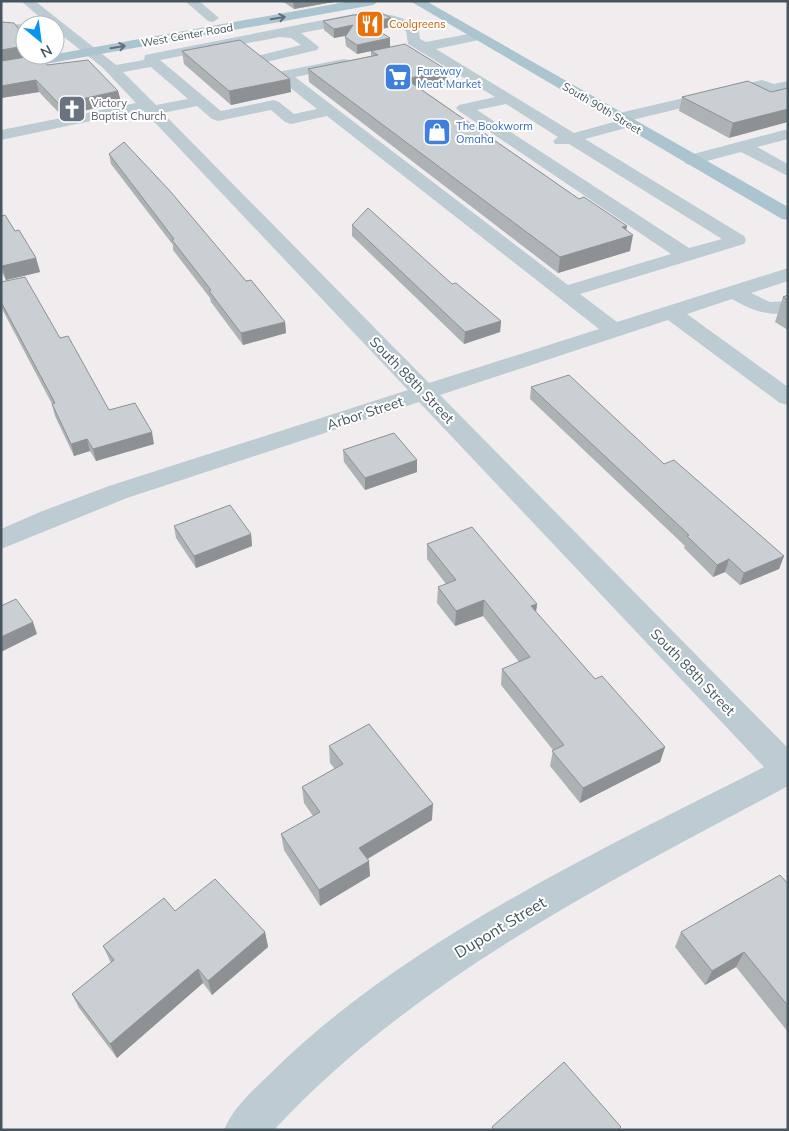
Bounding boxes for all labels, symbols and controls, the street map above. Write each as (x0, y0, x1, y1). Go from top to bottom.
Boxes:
restaurant icon: Coolgreens (355, 9, 385, 39)
one-way arrow (270, 13, 286, 23)
north arrow (15, 15, 65, 65)
place label: Coolgreens (389, 17, 446, 31)
street label: West Center Road (140, 20, 234, 50)
text: N (37, 41, 55, 62)
one-way arrow (110, 41, 126, 51)
supermarket icon: Fareway Meat Market (383, 62, 413, 92)
place label: Fareway Meat Market (417, 64, 481, 91)
street label: South 90th Street (560, 79, 644, 137)
church icon: Victory Baptist Church (57, 94, 87, 124)
place label: Victory Baptist Church (91, 96, 166, 123)
shop icon: The Bookworm Omaha (422, 117, 452, 147)
place label: The Bookworm Omaha (456, 119, 533, 146)
street label: South 88th Street (366, 333, 458, 427)
street label: Arbor Street (325, 392, 406, 434)
street label: South 88th Street (647, 625, 739, 719)
street label: Dupont Street (451, 892, 550, 962)

